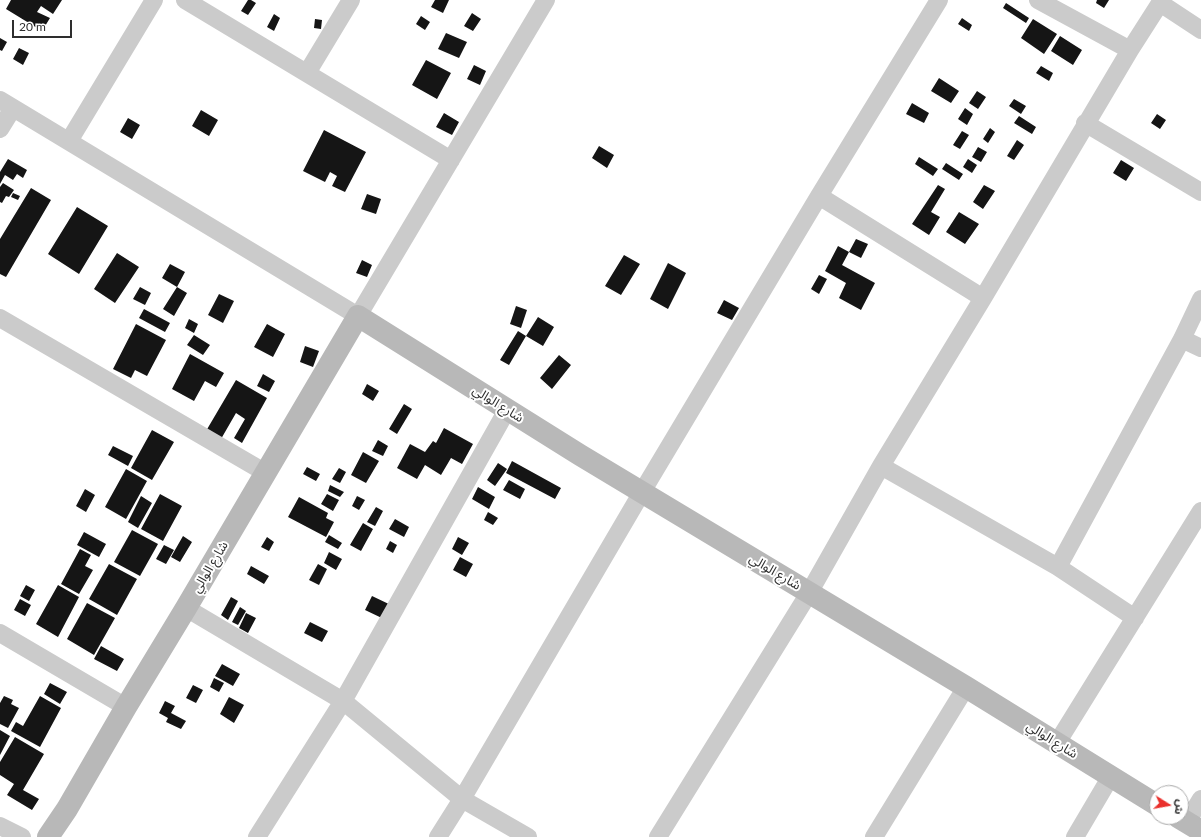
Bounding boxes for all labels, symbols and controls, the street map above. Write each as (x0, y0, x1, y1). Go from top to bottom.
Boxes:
scale bar (14, 12, 74, 38)
text: 20 m (19, 19, 46, 34)
street label: شارع الوالي (470, 382, 526, 426)
street label: شارع الوالي (189, 538, 231, 596)
street label: شارع الوالي (746, 551, 804, 593)
street label: شارع الوالي (1024, 718, 1080, 762)
north arrow (1149, 785, 1189, 825)
text: ش (1172, 799, 1188, 816)

